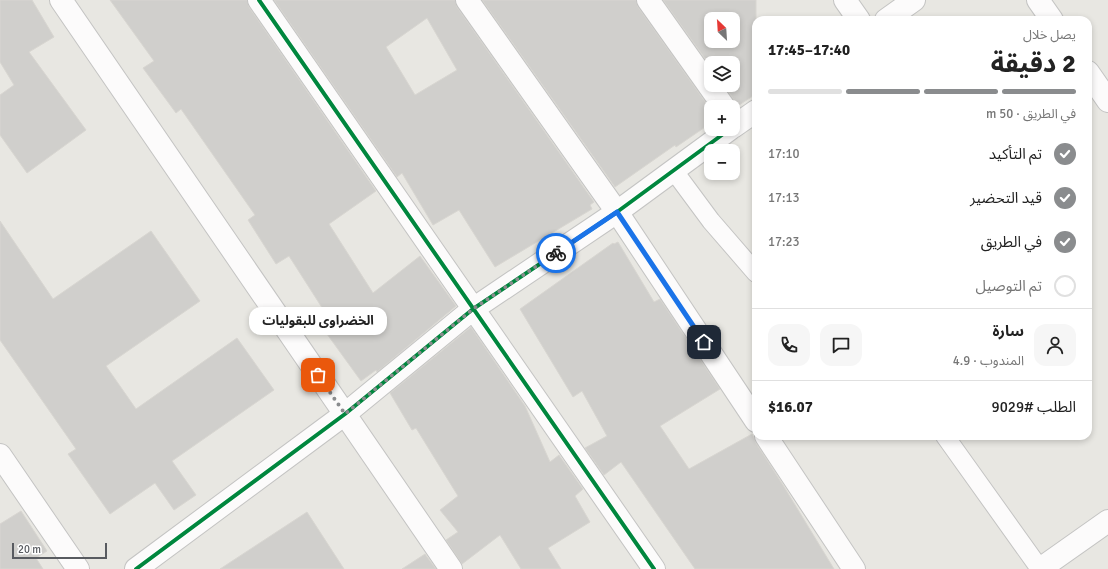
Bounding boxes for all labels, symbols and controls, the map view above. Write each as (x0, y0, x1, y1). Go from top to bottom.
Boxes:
north arrow (704, 12, 740, 48)
map controls (704, 12, 740, 180)
text: يصل خلال (1023, 27, 1076, 43)
text: 17:40–17:45 (768, 41, 850, 59)
text: 2 دقيقة (991, 48, 1076, 80)
button: layers (704, 56, 740, 92)
button: + (704, 100, 740, 136)
text: في الطريق · 50 m (986, 106, 1076, 122)
icon: check (1054, 143, 1076, 165)
button: − (704, 144, 740, 180)
text: تم التأكيد (989, 145, 1042, 163)
text: 17:10 (768, 146, 800, 162)
icon: check (1054, 187, 1076, 209)
text: قيد التحضير (970, 189, 1042, 207)
text: 17:13 (768, 190, 800, 206)
icon: check (1054, 231, 1076, 253)
courier (536, 233, 576, 273)
text: في الطريق (981, 233, 1042, 251)
text: 17:23 (768, 234, 800, 250)
icon: bike (545, 242, 567, 264)
text: تم التوصيل (976, 277, 1042, 295)
callout: الخضراوى للبقوليات (249, 307, 387, 335)
text: الخضراوى للبقوليات (262, 313, 374, 329)
text: سارة (992, 322, 1024, 340)
button: phone (768, 324, 810, 366)
button: chat (820, 324, 862, 366)
button: person (1034, 324, 1076, 366)
pin (687, 325, 721, 359)
icon: home (693, 331, 715, 353)
text: المندوب · 4.9 (953, 353, 1024, 369)
pin (301, 358, 335, 392)
icon: bag (307, 364, 329, 386)
text: $16.07 (768, 398, 813, 416)
text: الطلب #9029 (992, 398, 1076, 416)
scale bar (12, 541, 107, 560)
text: 20 m (18, 543, 41, 556)

